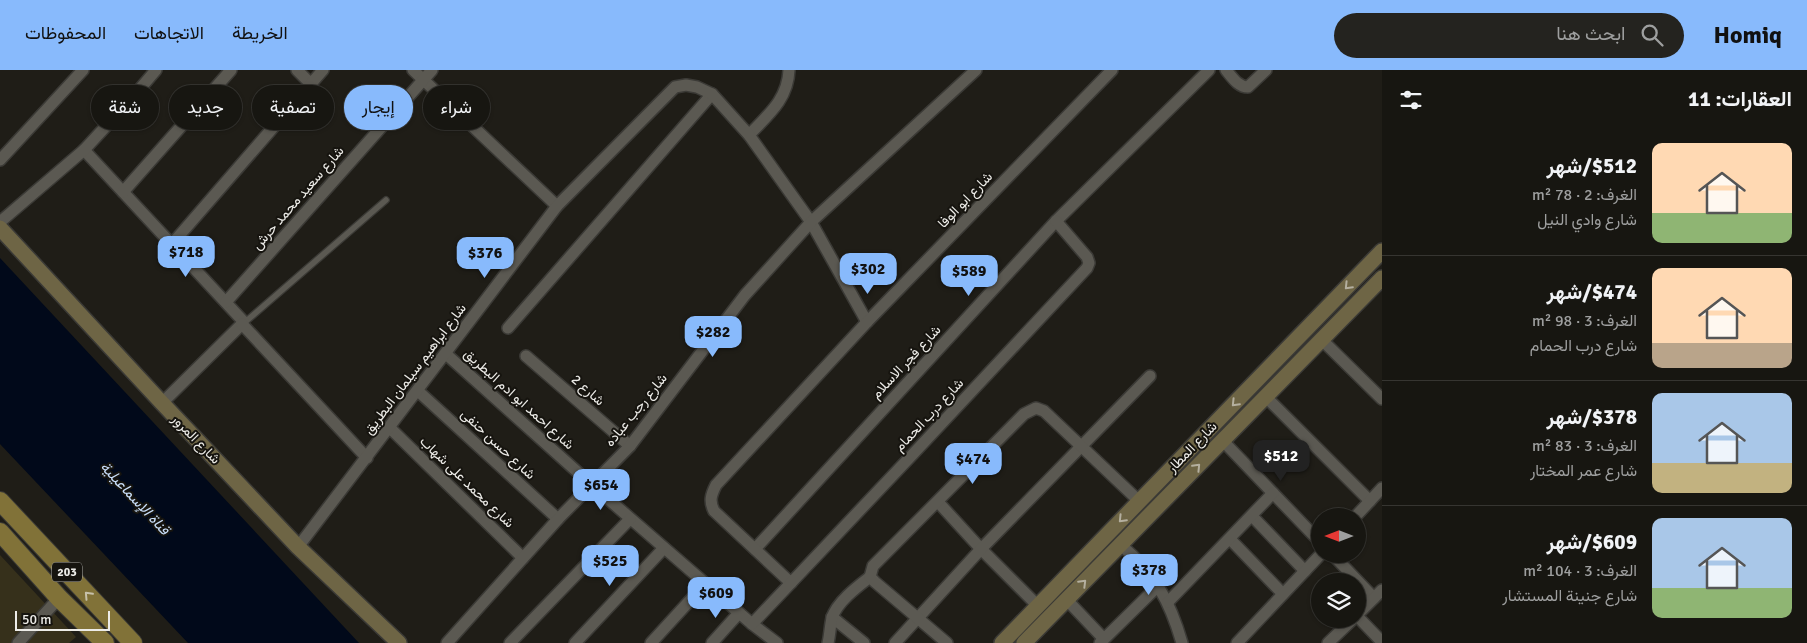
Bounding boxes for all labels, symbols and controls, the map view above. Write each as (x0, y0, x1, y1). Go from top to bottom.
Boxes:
search box (1334, 13, 1684, 58)
text: Homiq (1714, 20, 1782, 50)
icon: search (1638, 21, 1666, 49)
text: المحفوظات (25, 22, 106, 44)
text: الاتجاهات (134, 22, 204, 44)
text: الخريطة (232, 22, 288, 44)
text: ابحث هنا (1556, 22, 1626, 46)
chip: شقة (91, 85, 159, 130)
chip: جديد (169, 85, 242, 130)
chip: تصفية (252, 85, 334, 130)
chip: إيجار (344, 85, 413, 130)
chip: شراء (423, 85, 490, 130)
icon: filters (1397, 86, 1425, 114)
text: العقارات: 11 (1688, 86, 1792, 112)
street label: شارع سعيد محمد حرش (248, 143, 349, 255)
text: $512/شهر (1547, 153, 1637, 179)
icon: home (1692, 163, 1752, 223)
street label: شارع ابو الوفا (934, 168, 997, 233)
text: الغرف: 2 · 78 m² (1532, 185, 1637, 205)
text: شارع وادي النيل (1537, 210, 1637, 230)
pin: $718 (156, 236, 216, 278)
pin: $376 (455, 236, 515, 279)
text: $718 (169, 242, 203, 262)
text: $376 (468, 243, 502, 263)
pin: $302 (838, 252, 898, 295)
pin: $589 (939, 254, 999, 297)
text: $302 (851, 259, 885, 279)
text: $589 (952, 261, 986, 281)
text: $474/شهر (1547, 279, 1637, 305)
one-way arrow (1345, 280, 1354, 289)
icon: home (1692, 288, 1752, 348)
street label: شارع ابراهيم سيلمان البطريق (360, 300, 472, 439)
text: الغرف: 3 · 98 m² (1532, 311, 1637, 331)
pin: $282 (683, 316, 743, 358)
text: $282 (696, 322, 730, 342)
street label: شارع فجر الاسلام (868, 322, 946, 404)
text: شارع درب الحمام (1530, 336, 1637, 356)
street label: شارع احمد ابو ادم البطريق (459, 345, 578, 455)
street label: شارع رجب عباده (601, 370, 672, 451)
street label: شارع 2 (566, 371, 608, 411)
street label: شارع درب الحمام (891, 375, 969, 456)
one-way arrow (1232, 397, 1241, 406)
text: $378/شهر (1547, 404, 1637, 430)
street label: شارع حسن حنفى (456, 405, 539, 484)
street label: شارع المرور (166, 410, 224, 469)
icon: home (1692, 413, 1752, 473)
street label: شارع المطار (1163, 418, 1222, 478)
street label: شارع محمد على شهاب (415, 433, 518, 533)
text: الغرف: 3 · 83 m² (1532, 436, 1637, 456)
pin: $512 (1251, 440, 1311, 482)
pin: $474 (943, 442, 1003, 485)
text: $512 (1264, 446, 1298, 466)
text: $474 (956, 449, 990, 469)
water label: قناة الإسماعيلية (96, 458, 174, 540)
text: شارع عمر المختار (1530, 461, 1637, 481)
one-way arrow (1191, 464, 1200, 473)
pin: $654 (571, 468, 631, 511)
text: $654 (584, 475, 618, 495)
north arrow (1311, 508, 1366, 562)
map controls (1311, 508, 1366, 628)
one-way arrow (1119, 514, 1128, 523)
text: $609/شهر (1547, 529, 1637, 555)
icon: home (1692, 538, 1752, 598)
pin: $525 (580, 544, 640, 587)
text: $525 (593, 551, 627, 571)
pin: $378 (1119, 554, 1179, 596)
text: $378 (1132, 560, 1166, 580)
text: الغرف: 3 · 104 m² (1523, 561, 1637, 581)
road number: 203 (52, 562, 82, 582)
button: layers (1311, 573, 1366, 628)
pin: $609 (686, 576, 746, 619)
one-way arrow (1077, 580, 1086, 589)
text: $609 (699, 583, 733, 603)
text: شارع جنينة المستشار (1502, 586, 1637, 606)
one-way arrow (85, 591, 94, 600)
scale bar (15, 608, 110, 631)
text: 50 m (22, 611, 51, 628)

